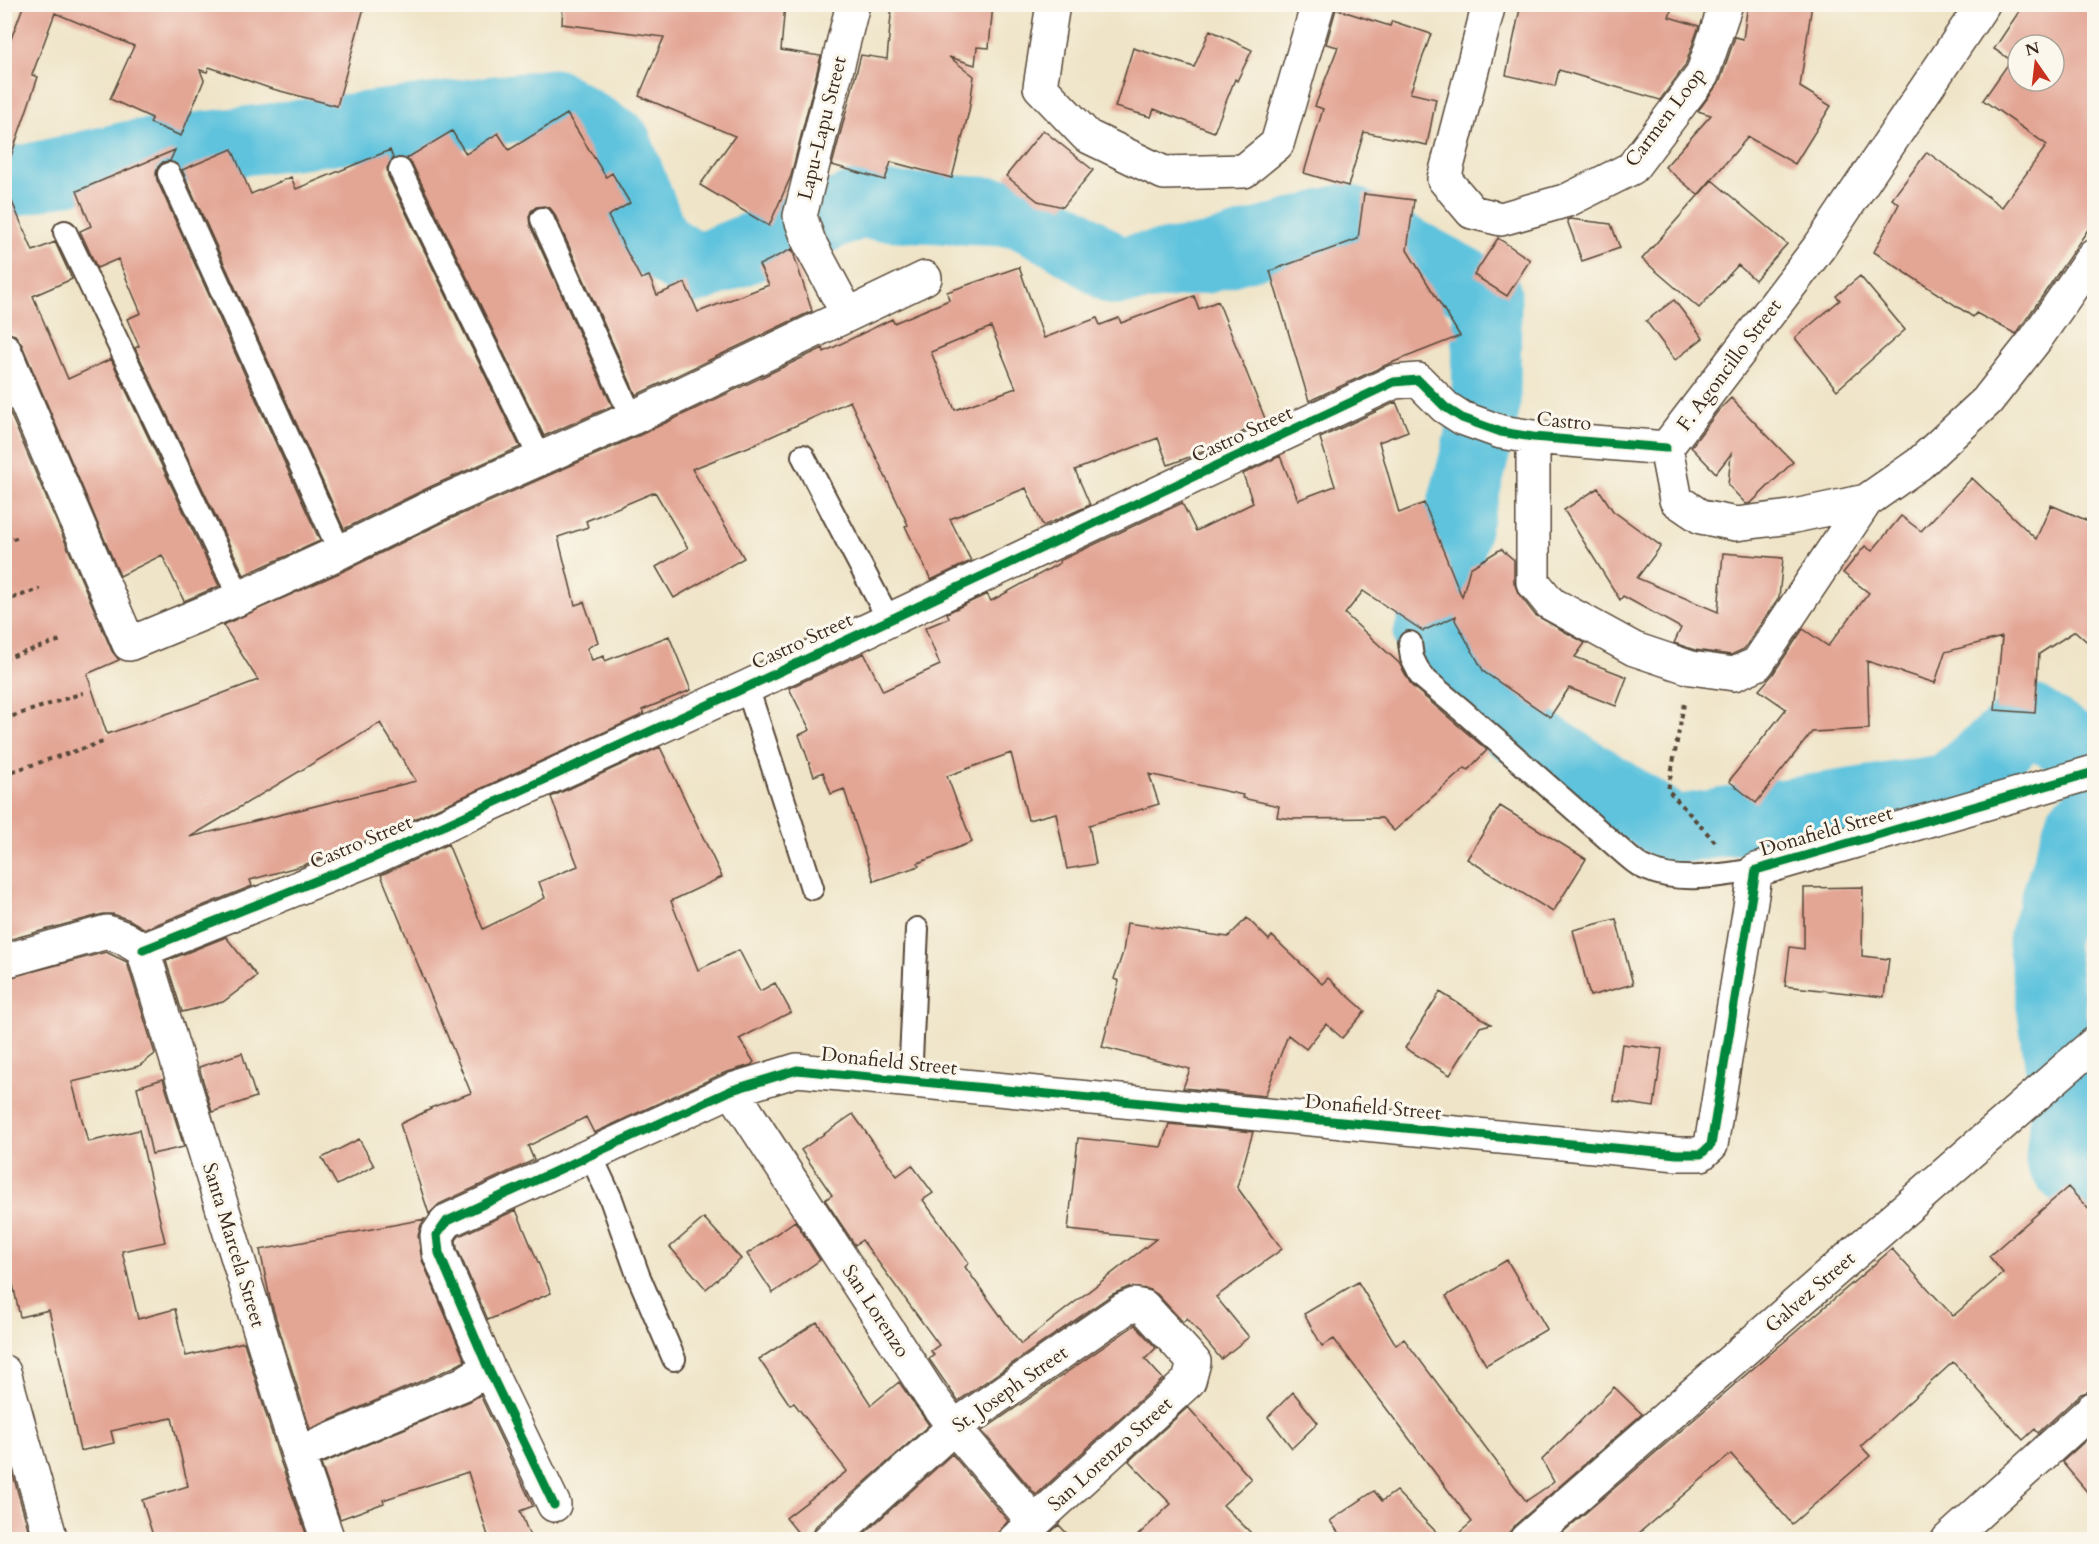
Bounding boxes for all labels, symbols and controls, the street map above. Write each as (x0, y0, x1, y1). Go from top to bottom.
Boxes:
north arrow (2006, 33, 2066, 93)
text: N (2023, 37, 2042, 62)
street label: Lapu-Lapu Street (791, 53, 853, 203)
street label: Carmen Loop (1619, 62, 1711, 172)
street label: F. Agoncillo Street (1670, 293, 1788, 436)
street label: Castro Street (1187, 399, 1298, 469)
street label: Castro (1535, 405, 1593, 437)
street label: Castro Street (747, 606, 858, 676)
street label: Donafield Street (1757, 799, 1896, 863)
street label: Castro Street (306, 808, 417, 876)
street label: Donafield Street (820, 1040, 959, 1082)
street label: Donafield Street (1304, 1088, 1443, 1126)
street label: Santa Marcela Street (196, 1159, 272, 1331)
street label: Galvez Street (1759, 1245, 1861, 1339)
street label: San Lorenzo (836, 1259, 916, 1363)
street label: St. Joseph Street (947, 1339, 1074, 1439)
street label: San Lorenzo Street (1042, 1390, 1179, 1517)

